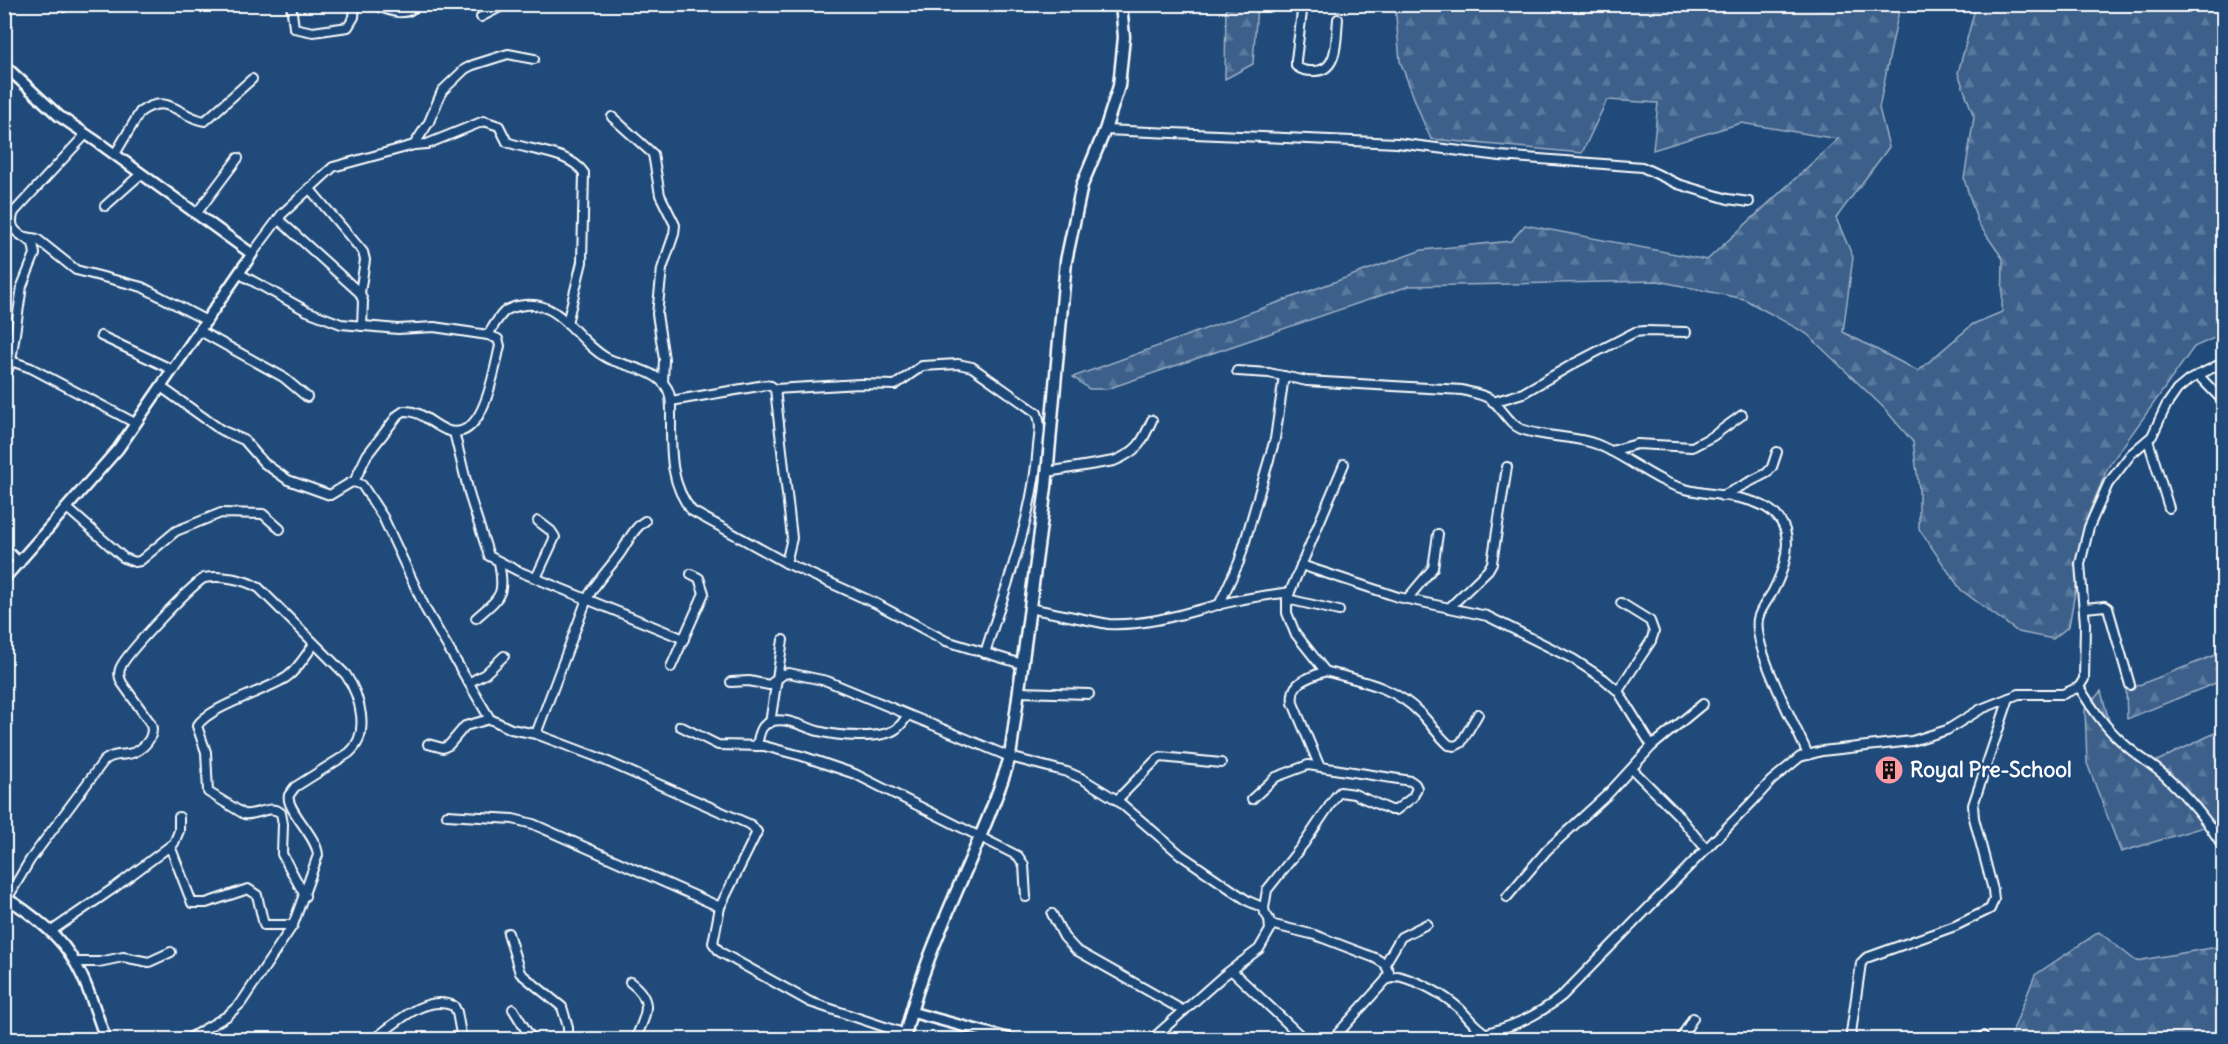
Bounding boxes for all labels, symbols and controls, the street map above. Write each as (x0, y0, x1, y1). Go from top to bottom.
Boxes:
building icon: Royal Pre-School (1873, 754, 1905, 786)
place label: Royal Pre-School (1910, 756, 2072, 783)

